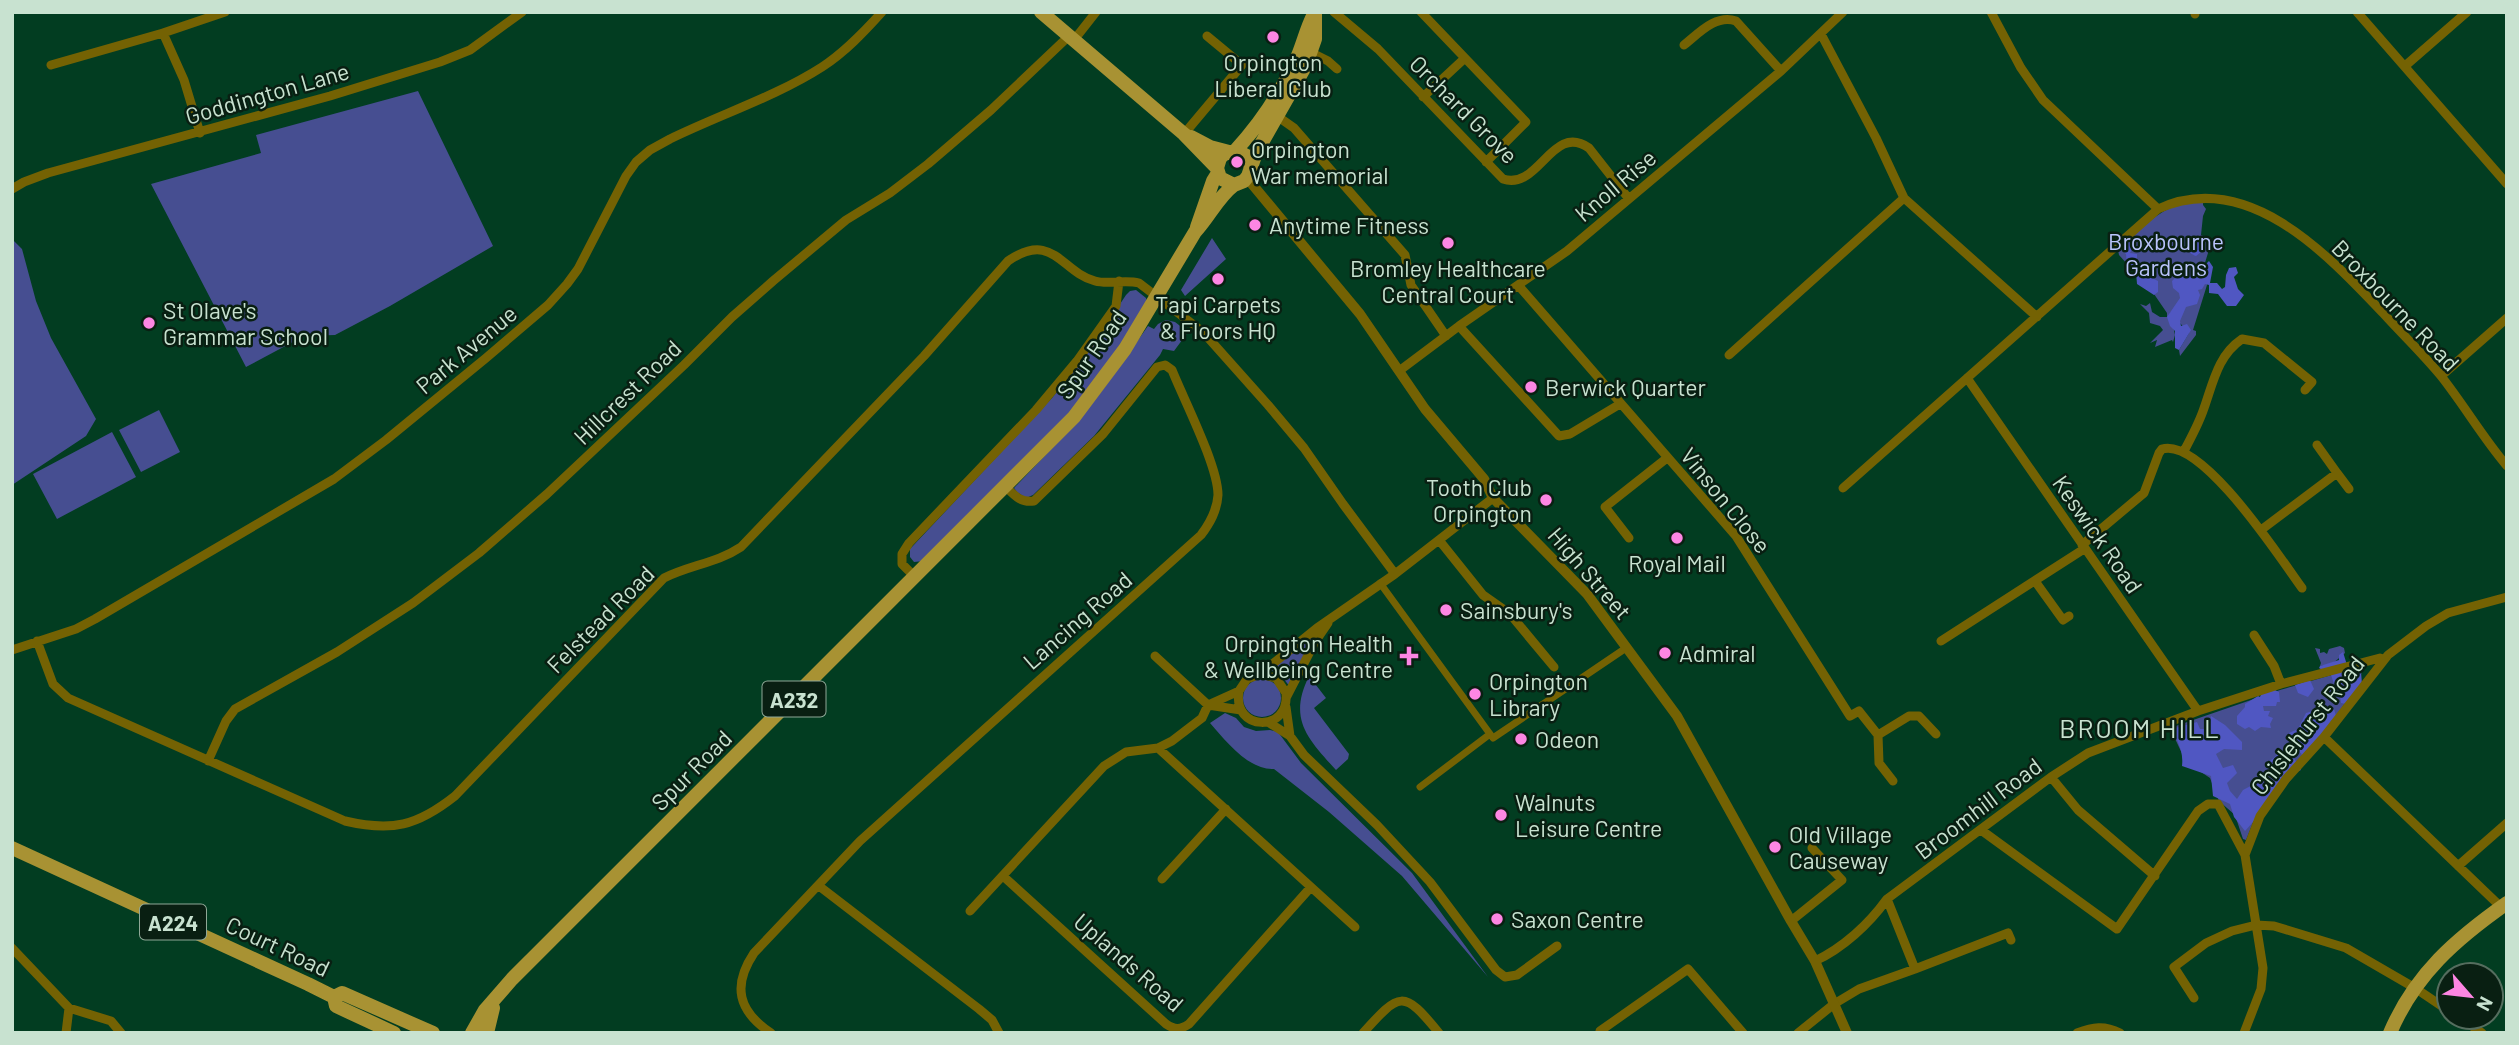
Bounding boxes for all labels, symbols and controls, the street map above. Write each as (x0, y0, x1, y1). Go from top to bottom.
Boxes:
marker: Orpington Liberal Club (1265, 29, 1281, 45)
place label: Orpington Liberal Club (1214, 48, 1332, 102)
street label: Orchard Grove (1404, 49, 1524, 169)
street label: Goddington Lane (182, 56, 352, 130)
place label: Orpington War memorial (1251, 135, 1389, 189)
street label: Knoll Rise (1569, 143, 1661, 227)
marker: Orpington War memorial (1229, 154, 1245, 170)
place label: Anytime Fitness (1269, 211, 1429, 239)
marker: Anytime Fitness (1247, 217, 1263, 233)
park label: Broxbourne Gardens (2108, 227, 2224, 281)
street label: Broxbourne Road (2326, 234, 2466, 376)
marker: Bromley Healthcare Central Court (1440, 235, 1456, 251)
place label: Bromley Healthcare Central Court (1350, 254, 1546, 308)
marker: Tapi Carpets & Floors HQ (1210, 271, 1226, 287)
place label: Tapi Carpets & Floors HQ (1155, 290, 1281, 344)
place label: St Olave's Grammar School (163, 296, 328, 350)
street label: Park Avenue (410, 299, 522, 399)
street label: Spur Road (1050, 304, 1132, 404)
marker: St Olave's Grammar School (141, 315, 157, 331)
street label: Hillcrest Road (567, 334, 687, 450)
place label: Berwick Quarter (1545, 373, 1707, 401)
marker: Berwick Quarter (1523, 379, 1539, 395)
street label: Vinson Close (1675, 442, 1777, 558)
street label: Keswick Road (2047, 470, 2149, 598)
place label: Tooth Club Orpington (1426, 473, 1532, 527)
marker: Tooth Club Orpington (1538, 492, 1554, 508)
street label: High Street (1542, 521, 1638, 625)
marker: Royal Mail (1669, 530, 1685, 546)
place label: Royal Mail (1628, 549, 1726, 577)
street label: Felstead Road (540, 559, 660, 679)
street label: Lancing Road (1017, 565, 1137, 675)
place label: Sainsbury's (1460, 596, 1572, 624)
marker: Sainsbury's (1438, 602, 1454, 618)
place label: Orpington Health & Wellbeing Centre (1204, 629, 1393, 683)
place label: Admiral (1679, 639, 1755, 667)
marker: Admiral (1657, 645, 1673, 661)
marker: Orpington Health & Wellbeing Centre (1399, 646, 1419, 666)
street label: Chislehurst Road (2244, 650, 2370, 800)
place label: Orpington Library (1489, 667, 1588, 721)
road number: A232 (762, 682, 826, 716)
marker: Orpington Library (1467, 686, 1483, 702)
district label: BROOM HILL (2059, 712, 2221, 743)
street label: Spur Road (645, 724, 737, 816)
place label: Odeon (1535, 725, 1599, 753)
marker: Odeon (1513, 731, 1529, 747)
street label: Broomhill Road (1909, 751, 2047, 865)
place label: Walnuts Leisure Centre (1515, 788, 1662, 842)
marker: Walnuts Leisure Centre (1493, 807, 1509, 823)
place label: Old Village Causeway (1789, 820, 1892, 874)
marker: Old Village Causeway (1767, 839, 1783, 855)
road number: A224 (140, 904, 206, 940)
place label: Saxon Centre (1511, 905, 1644, 933)
street label: Uplands Road (1069, 907, 1189, 1017)
street label: Court Road (222, 910, 334, 982)
marker: Saxon Centre (1489, 911, 1505, 927)
north arrow (2435, 961, 2505, 1031)
text: N (2472, 993, 2499, 1015)

